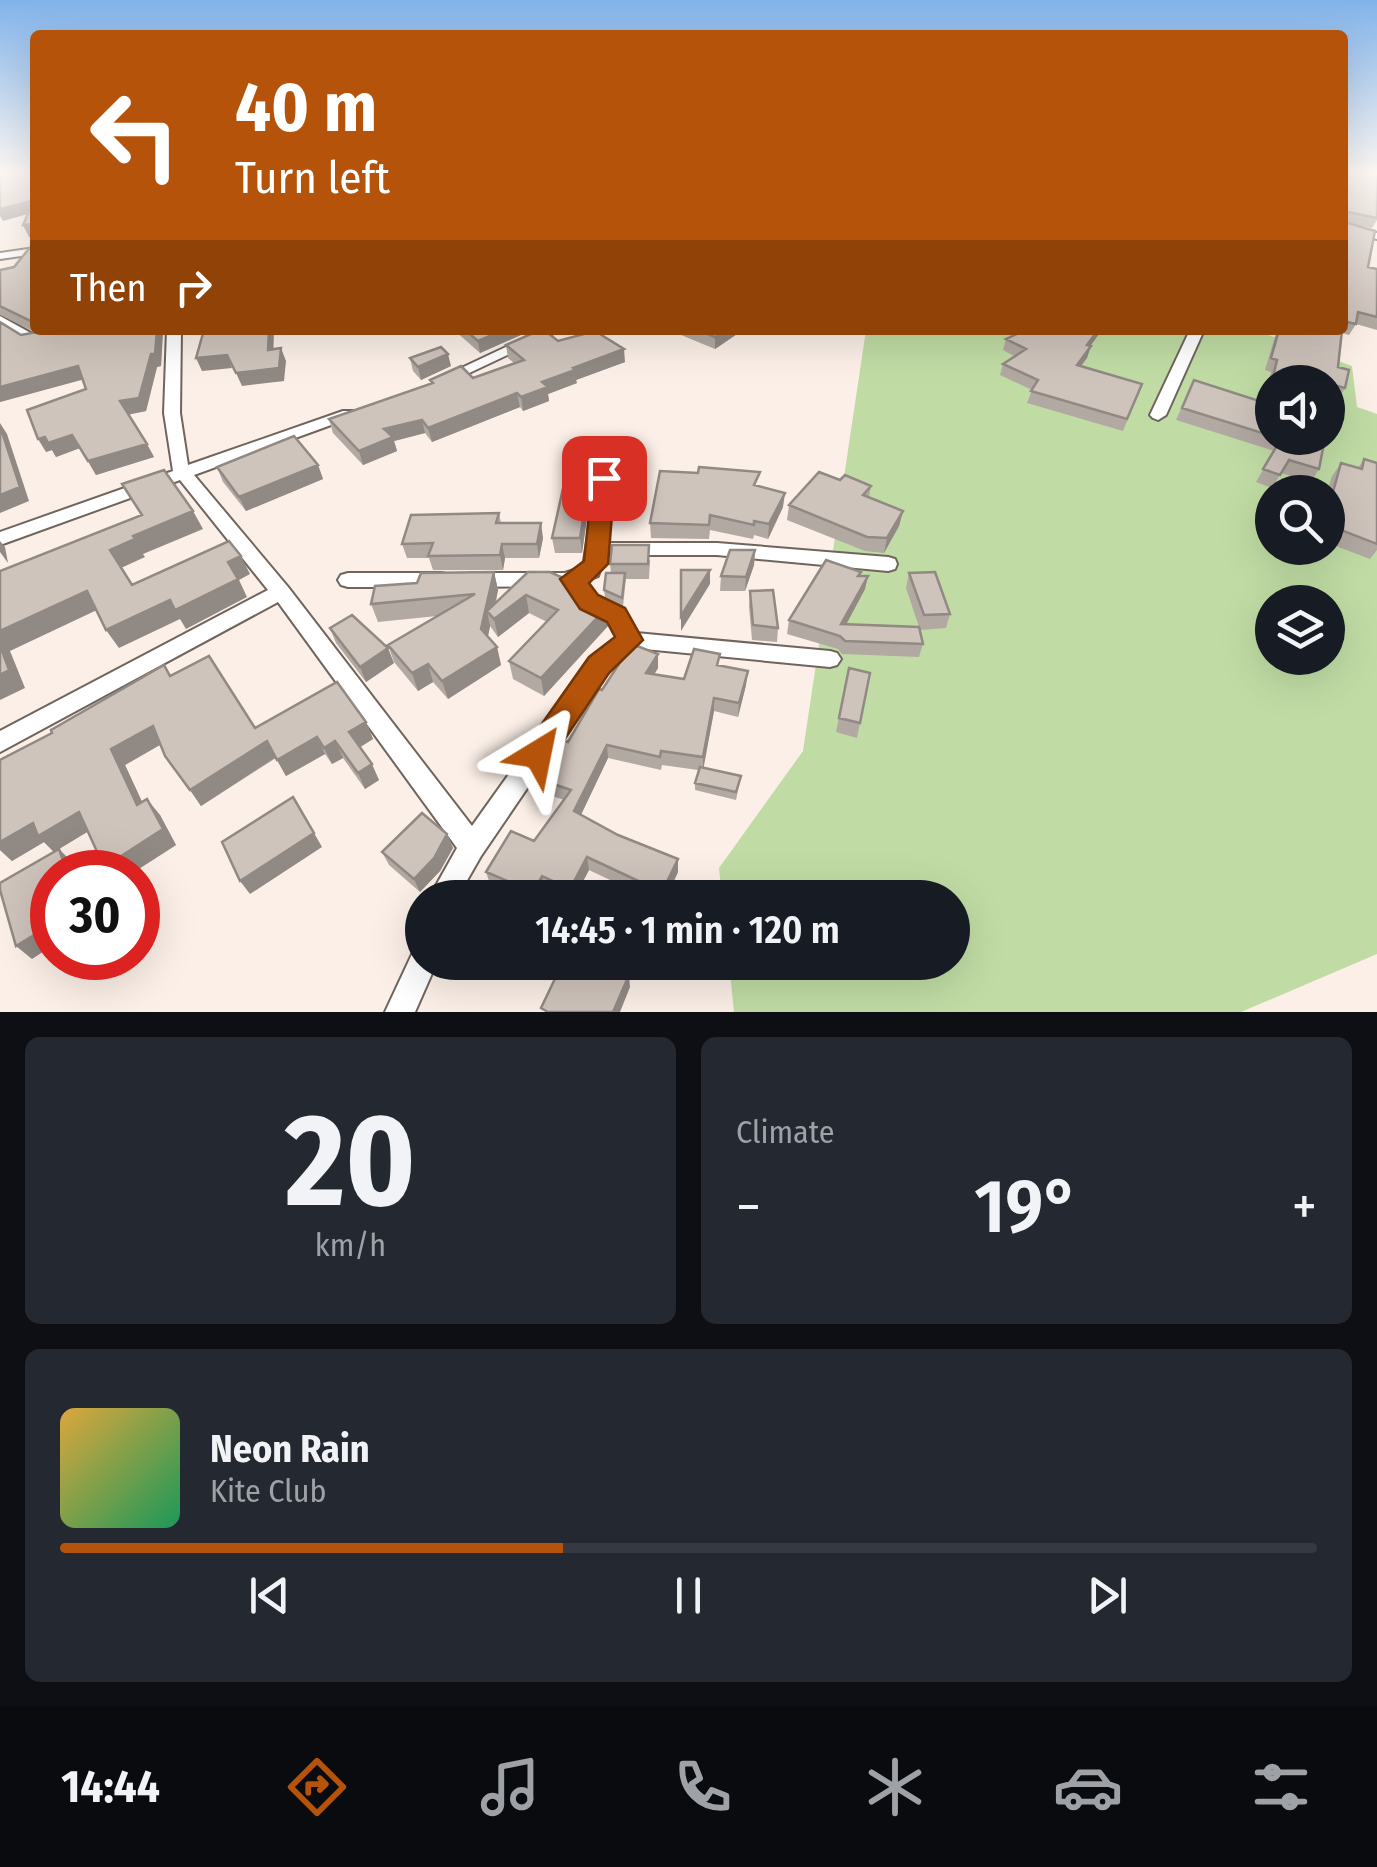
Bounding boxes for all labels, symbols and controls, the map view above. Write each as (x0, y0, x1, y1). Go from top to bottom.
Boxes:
text: 40 m (235, 66, 377, 150)
icon: left (70, 70, 200, 200)
text: Turn left (235, 151, 390, 205)
icon: right (166, 260, 221, 315)
text: Then (70, 265, 146, 311)
map controls (1255, 365, 1345, 675)
button: sound (1255, 365, 1345, 455)
pin (562, 436, 647, 521)
icon: arrive (577, 451, 632, 506)
button: search (1255, 475, 1345, 565)
button: layers (1255, 585, 1345, 675)
position arrow (486, 702, 590, 806)
speed limit sign: 30 (30, 850, 160, 980)
text: 14:45 · 1 min · 120 m (535, 907, 840, 953)
text: 20 (285, 1083, 416, 1239)
text: Climate (736, 1113, 835, 1151)
text: 19° (974, 1162, 1079, 1252)
text: − (736, 1174, 761, 1240)
text: + (1292, 1174, 1317, 1240)
text: km/h (315, 1226, 386, 1264)
text: Neon Rain (210, 1426, 370, 1472)
text: Kite Club (210, 1472, 326, 1510)
icon: previous (242, 1568, 297, 1623)
icon: pause (661, 1568, 716, 1623)
icon: next (1080, 1568, 1135, 1623)
icon: directions (282, 1752, 352, 1822)
icon: music (475, 1752, 545, 1822)
icon: phone (668, 1752, 738, 1822)
icon: climate (860, 1752, 930, 1822)
icon: car (1053, 1752, 1123, 1822)
icon: filters (1246, 1752, 1316, 1822)
text: 14:44 (61, 1760, 160, 1814)

